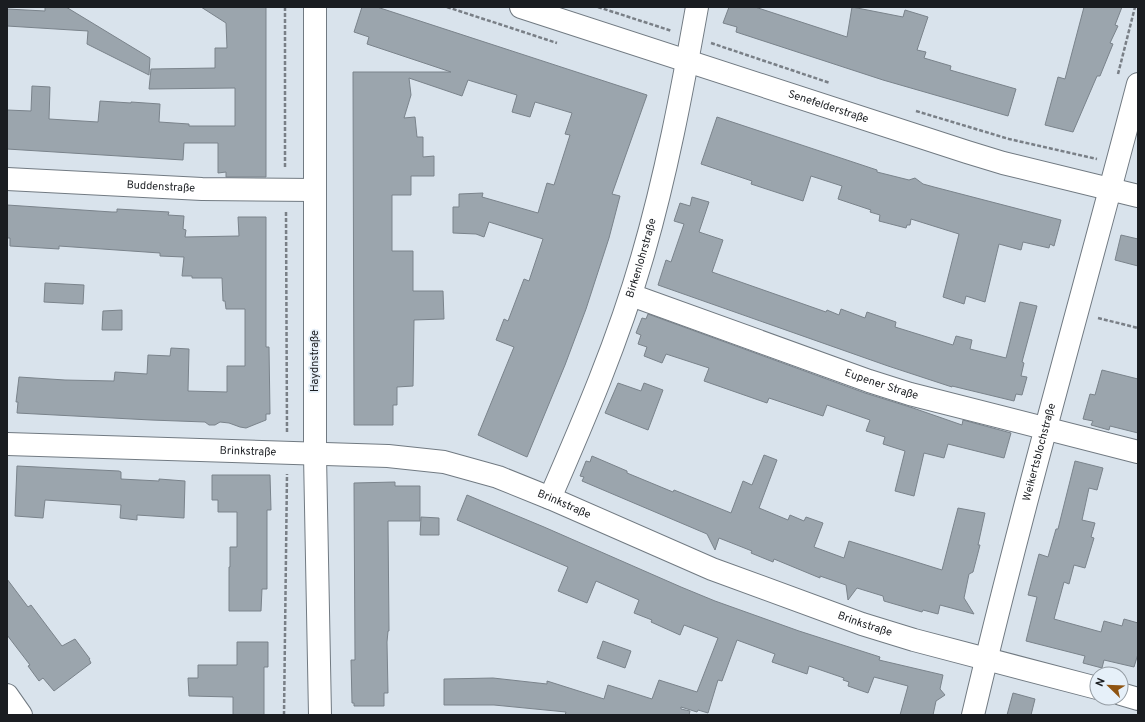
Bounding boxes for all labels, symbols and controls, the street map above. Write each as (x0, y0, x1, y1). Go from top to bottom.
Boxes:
street label: Senefelderstraße (786, 87, 870, 126)
street label: Buddenstraße (126, 178, 195, 196)
street label: Birkenlohrstraße (623, 217, 660, 300)
street label: Haydnstraße (308, 330, 322, 392)
street label: Eupener Straße (843, 366, 920, 403)
street label: Weikertsblochstraße (1020, 402, 1059, 503)
street label: Brinkstraße (219, 444, 277, 459)
street label: Brinkstraße (535, 487, 593, 522)
street label: Brinkstraße (836, 609, 894, 640)
north arrow (1089, 666, 1129, 706)
text: N (1093, 676, 1109, 689)

